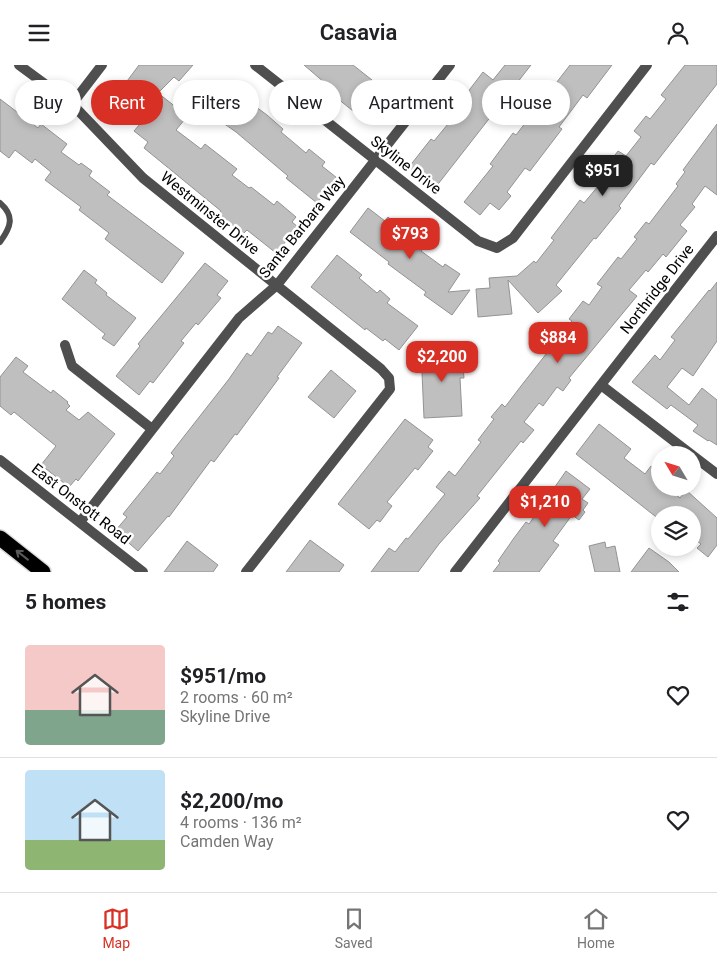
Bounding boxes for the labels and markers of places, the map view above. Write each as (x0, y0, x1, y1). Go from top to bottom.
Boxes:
pin: $951 (573, 155, 633, 197)
pin: $793 (380, 217, 440, 260)
pin: $884 (528, 321, 588, 364)
pin: $2,200 (401, 341, 483, 383)
pin: $1,210 (504, 485, 586, 528)

